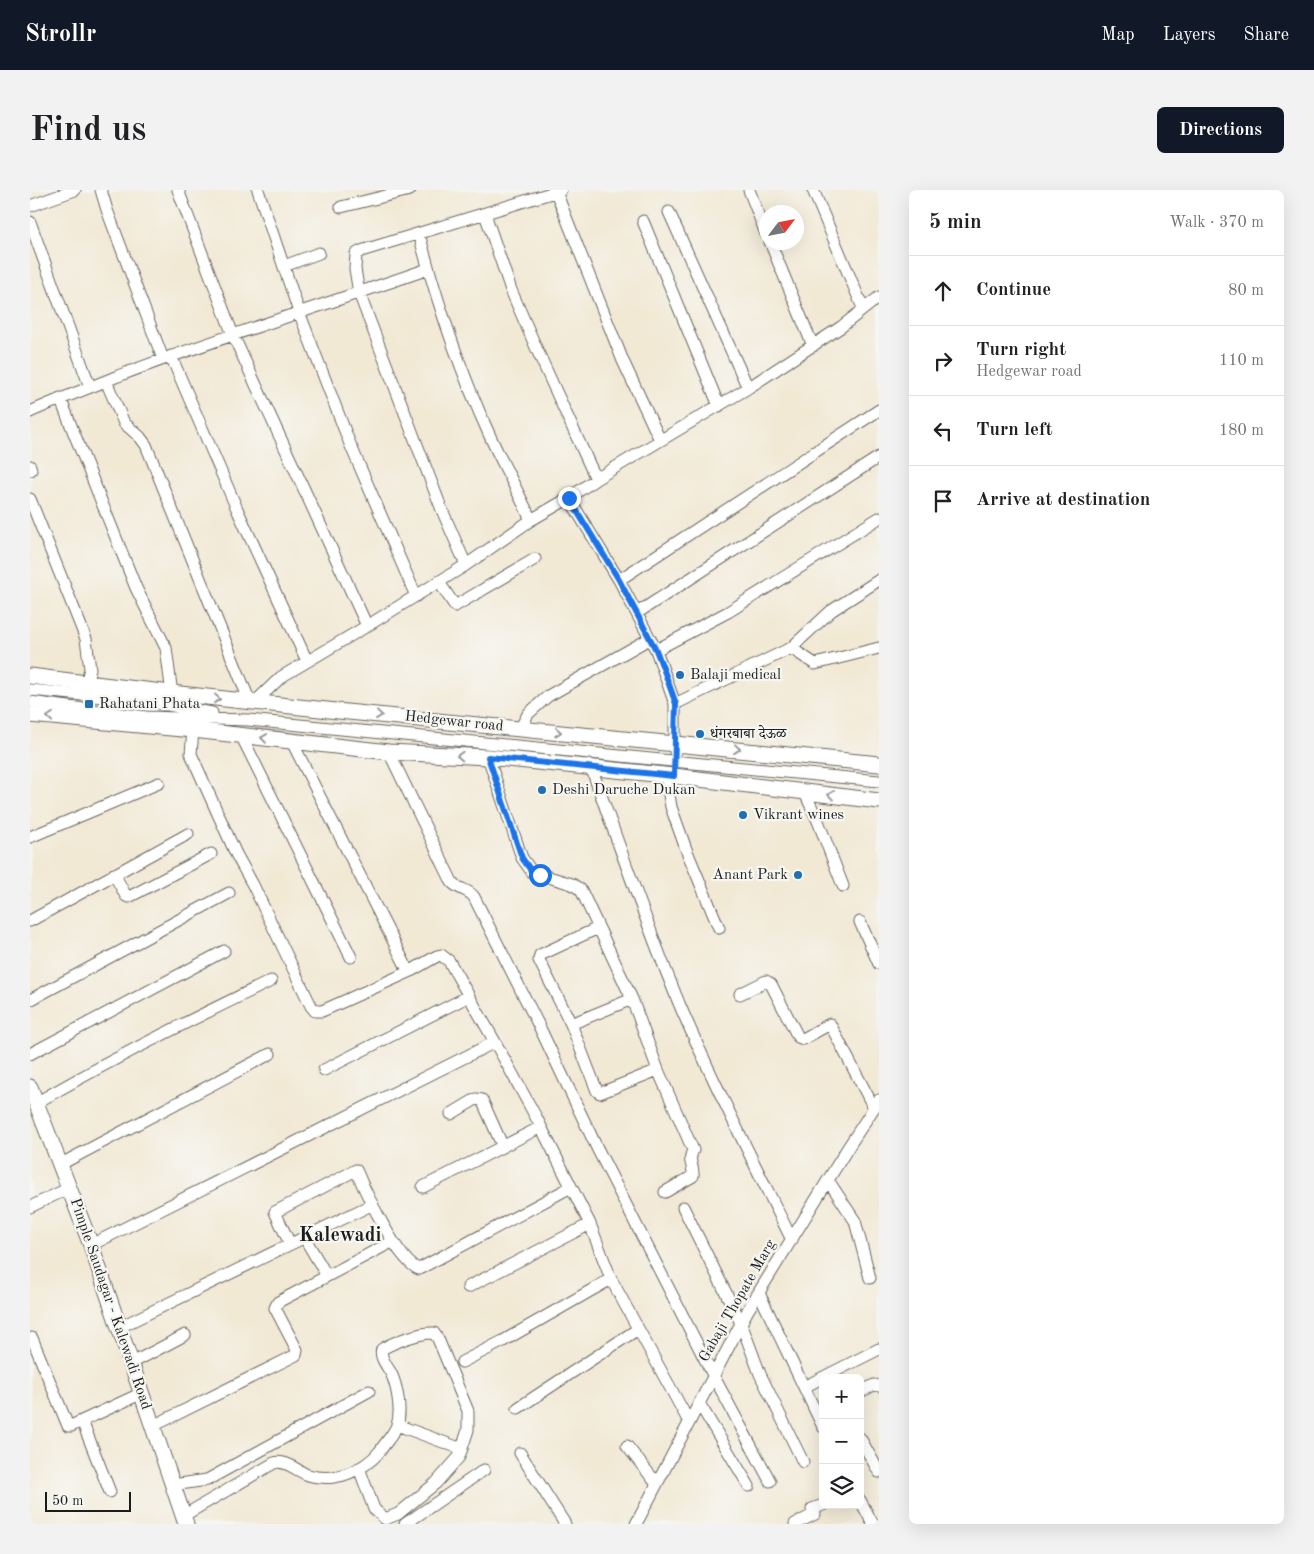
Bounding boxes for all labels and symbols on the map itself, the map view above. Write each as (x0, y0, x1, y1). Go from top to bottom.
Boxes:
north arrow (759, 205, 804, 250)
route end (558, 487, 581, 510)
place label: Balaji medical (690, 668, 781, 683)
marker: Balaji medical (674, 669, 686, 681)
one-way arrow (214, 693, 222, 704)
place label: Rahatani Phata (99, 697, 201, 712)
marker: Rahatani Phata (83, 698, 95, 710)
one-way arrow (375, 709, 383, 720)
street label: Hedgewar road (404, 709, 504, 735)
one-way arrow (45, 712, 53, 723)
place label: धंगरबाबा देऊळ (710, 724, 787, 742)
one-way arrow (554, 727, 562, 738)
marker: धंगरबाबा देऊळ (694, 728, 706, 740)
one-way arrow (259, 733, 267, 744)
one-way arrow (734, 743, 742, 754)
one-way arrow (456, 750, 464, 761)
place label: Deshi Daruche Dukan (552, 783, 696, 798)
marker: Deshi Daruche Dukan (536, 784, 548, 796)
one-way arrow (826, 790, 834, 801)
place label: Vikrant wines (753, 808, 844, 823)
marker: Vikrant wines (737, 809, 749, 821)
route start (529, 864, 552, 887)
place label: Anant Park (713, 868, 788, 883)
marker: Anant Park (792, 869, 804, 881)
street label: Pimple Saudagar - Kalewadi Road (67, 1196, 153, 1412)
district label: Kalewadi (299, 1226, 381, 1246)
street label: Gabaji Thopate Marg (697, 1237, 779, 1365)
scale bar (45, 1489, 131, 1512)

